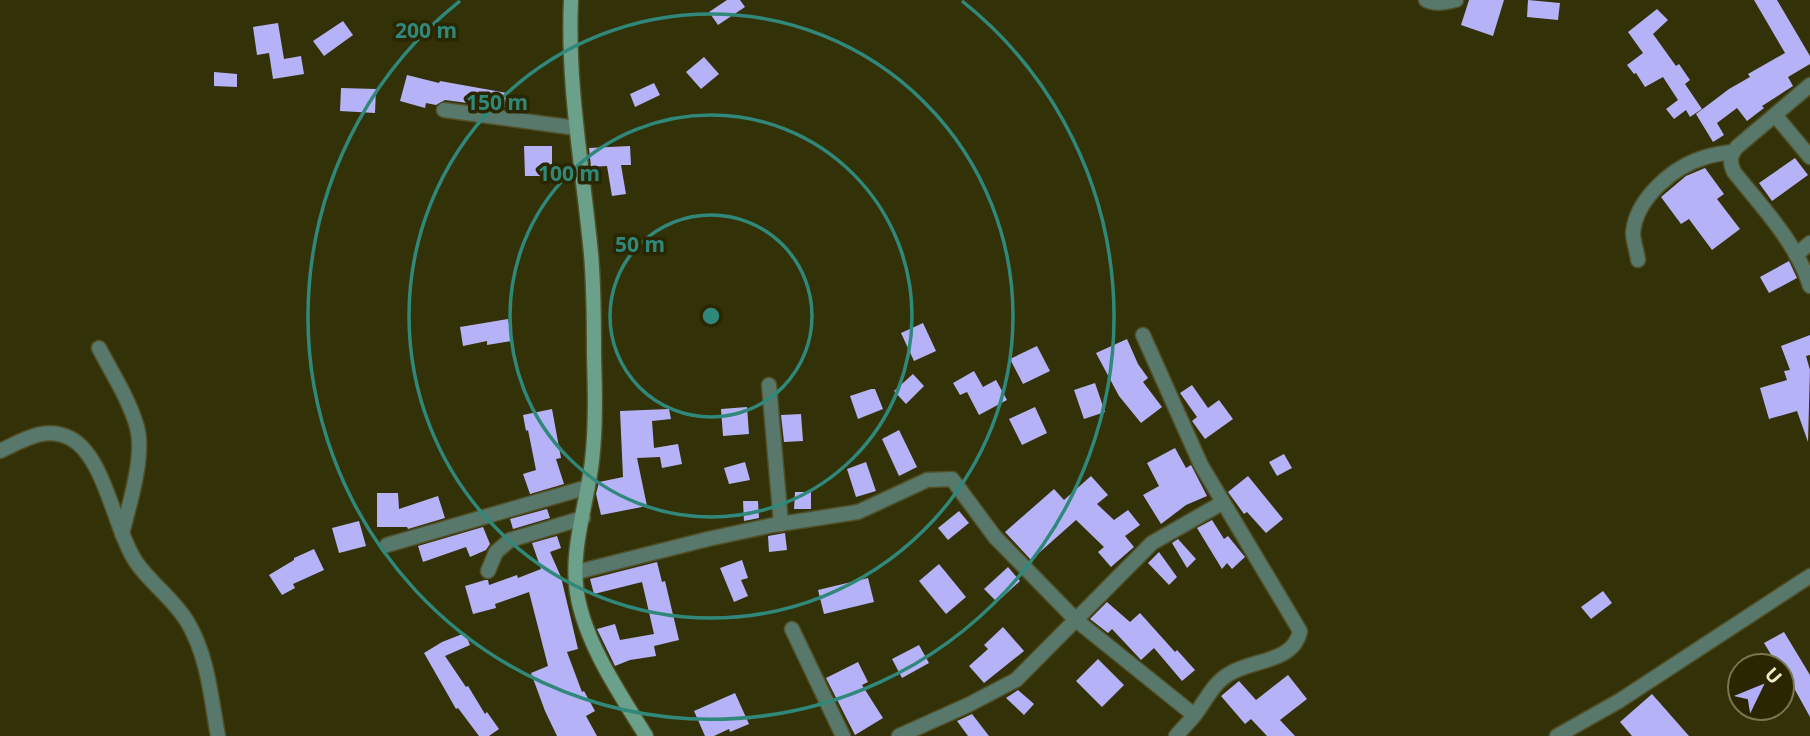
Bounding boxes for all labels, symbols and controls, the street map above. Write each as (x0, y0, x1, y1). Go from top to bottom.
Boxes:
text: 200 m (395, 16, 457, 44)
text: 150 m (466, 88, 528, 116)
text: 100 m (538, 159, 600, 187)
text: 50 m (615, 230, 665, 258)
centre of rings (699, 304, 723, 328)
north arrow (1726, 652, 1796, 722)
text: U (1759, 661, 1788, 690)

